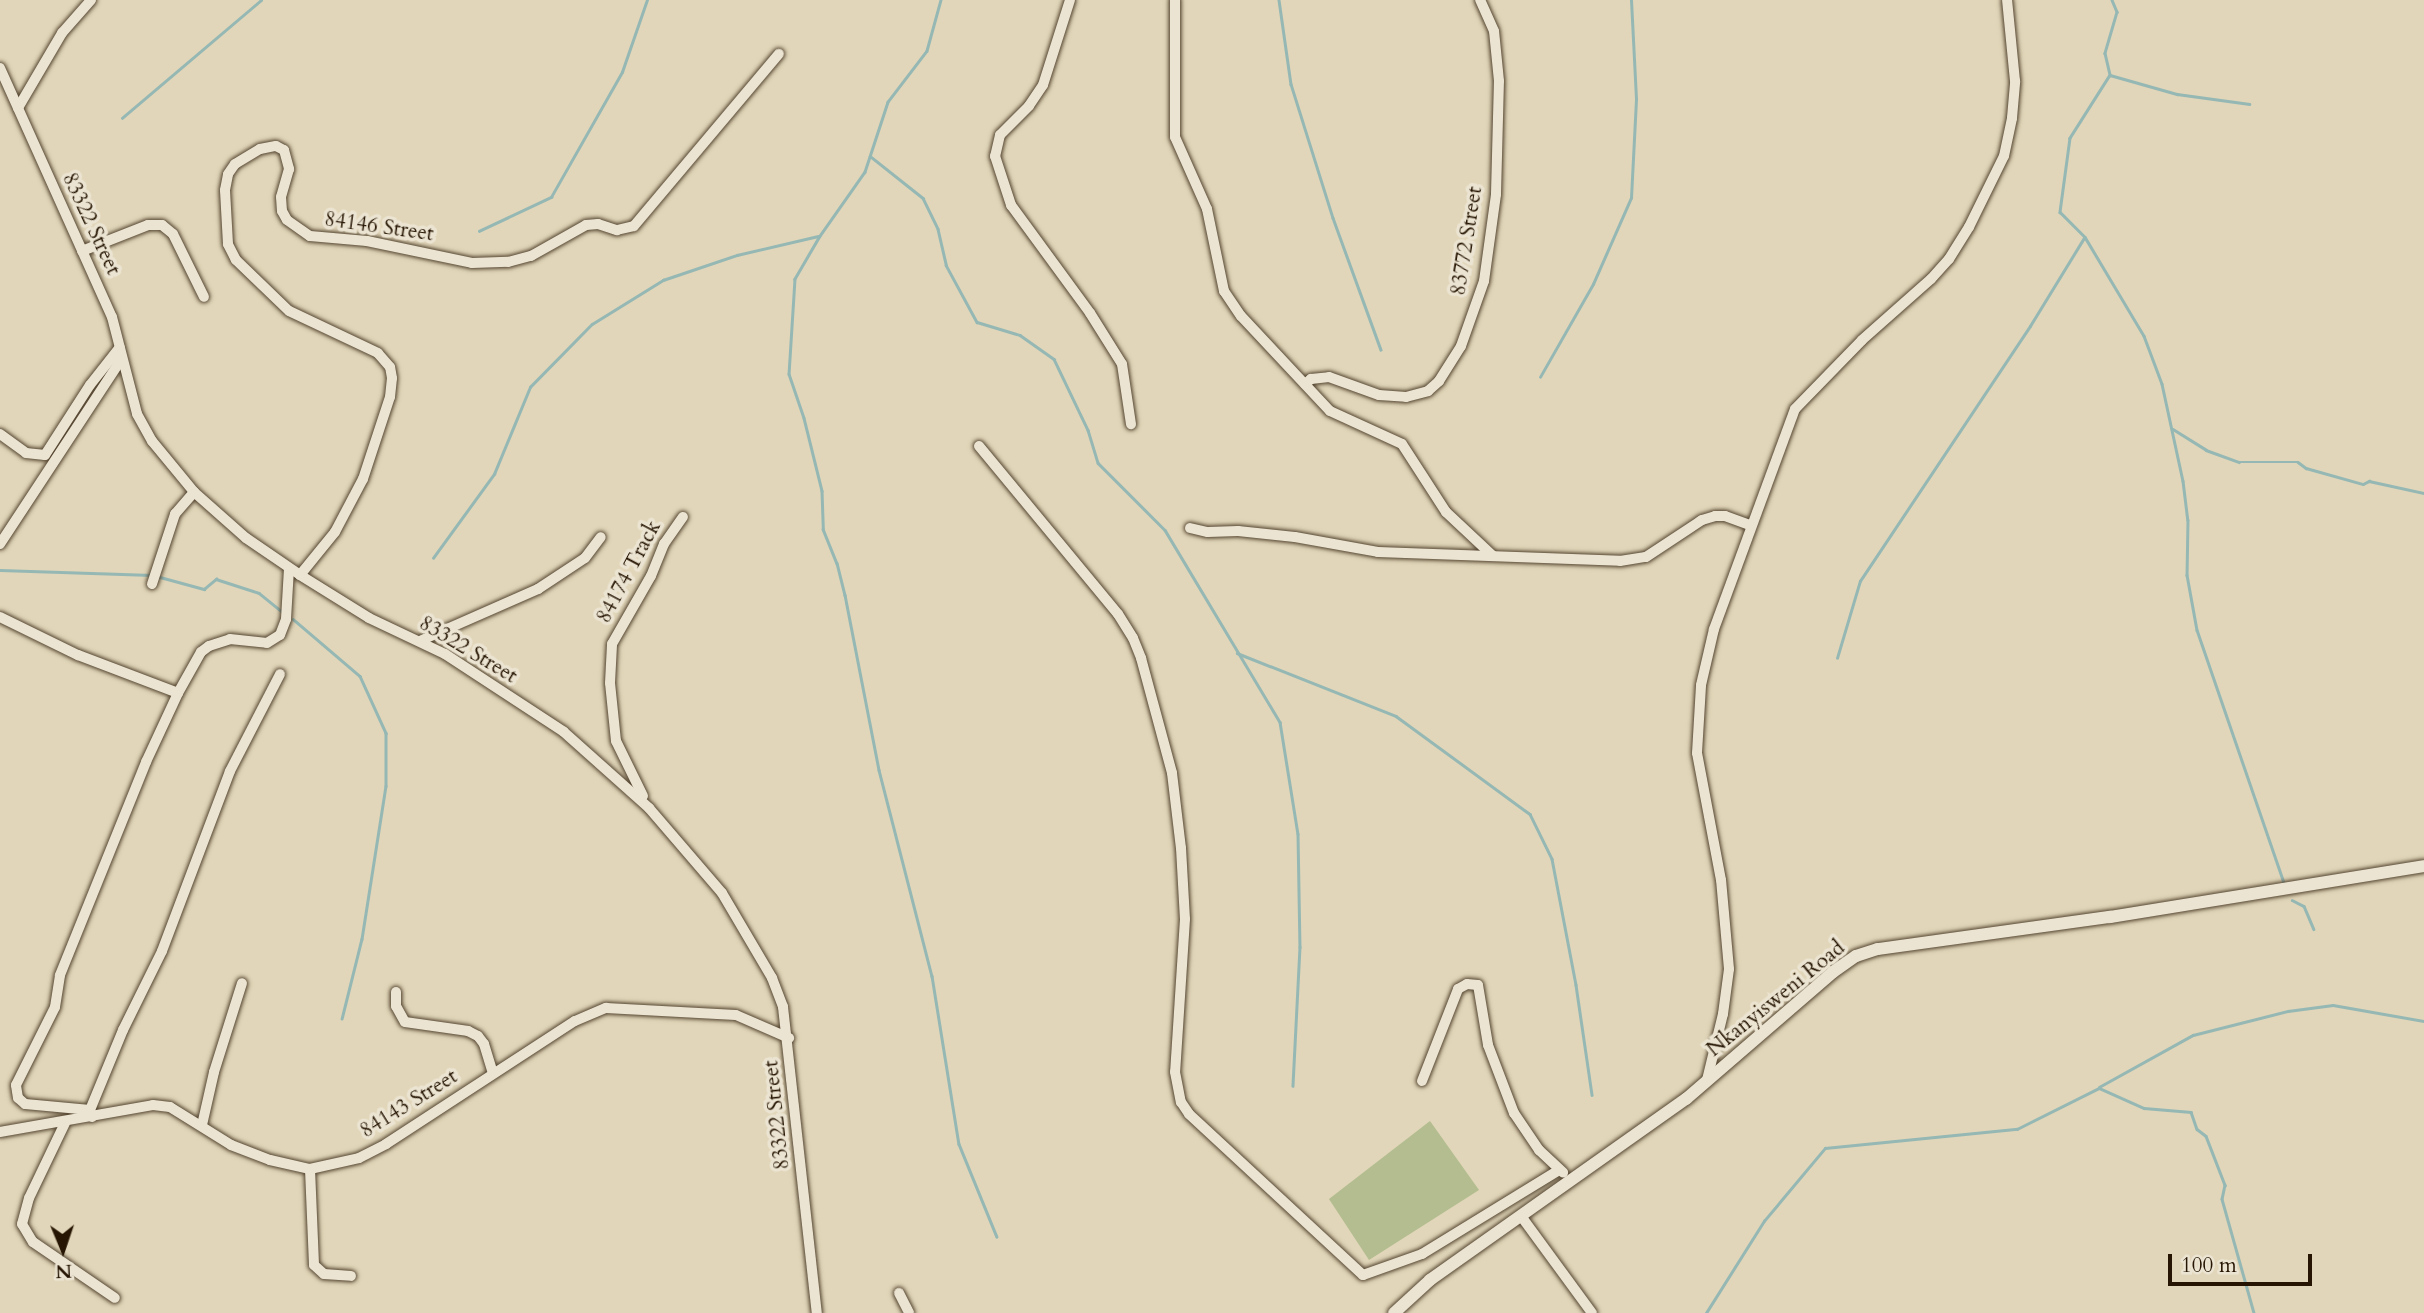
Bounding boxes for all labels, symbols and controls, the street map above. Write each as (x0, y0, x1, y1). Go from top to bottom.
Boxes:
street label: 83322 Street (56, 169, 126, 279)
street label: 83772 Street (1446, 185, 1488, 297)
street label: 84146 Street (323, 207, 435, 247)
street label: 84174 Track (591, 516, 667, 628)
street label: 83322 Street (414, 611, 522, 689)
street label: Nkanyisweni Road (1702, 936, 1850, 1062)
street label: 83322 Street (759, 1059, 795, 1171)
street label: 84143 Street (356, 1064, 462, 1144)
north arrow (28, 1215, 98, 1285)
scale bar (2172, 1240, 2316, 1284)
text: 100 m (2181, 1251, 2237, 1280)
text: N (55, 1258, 72, 1284)

